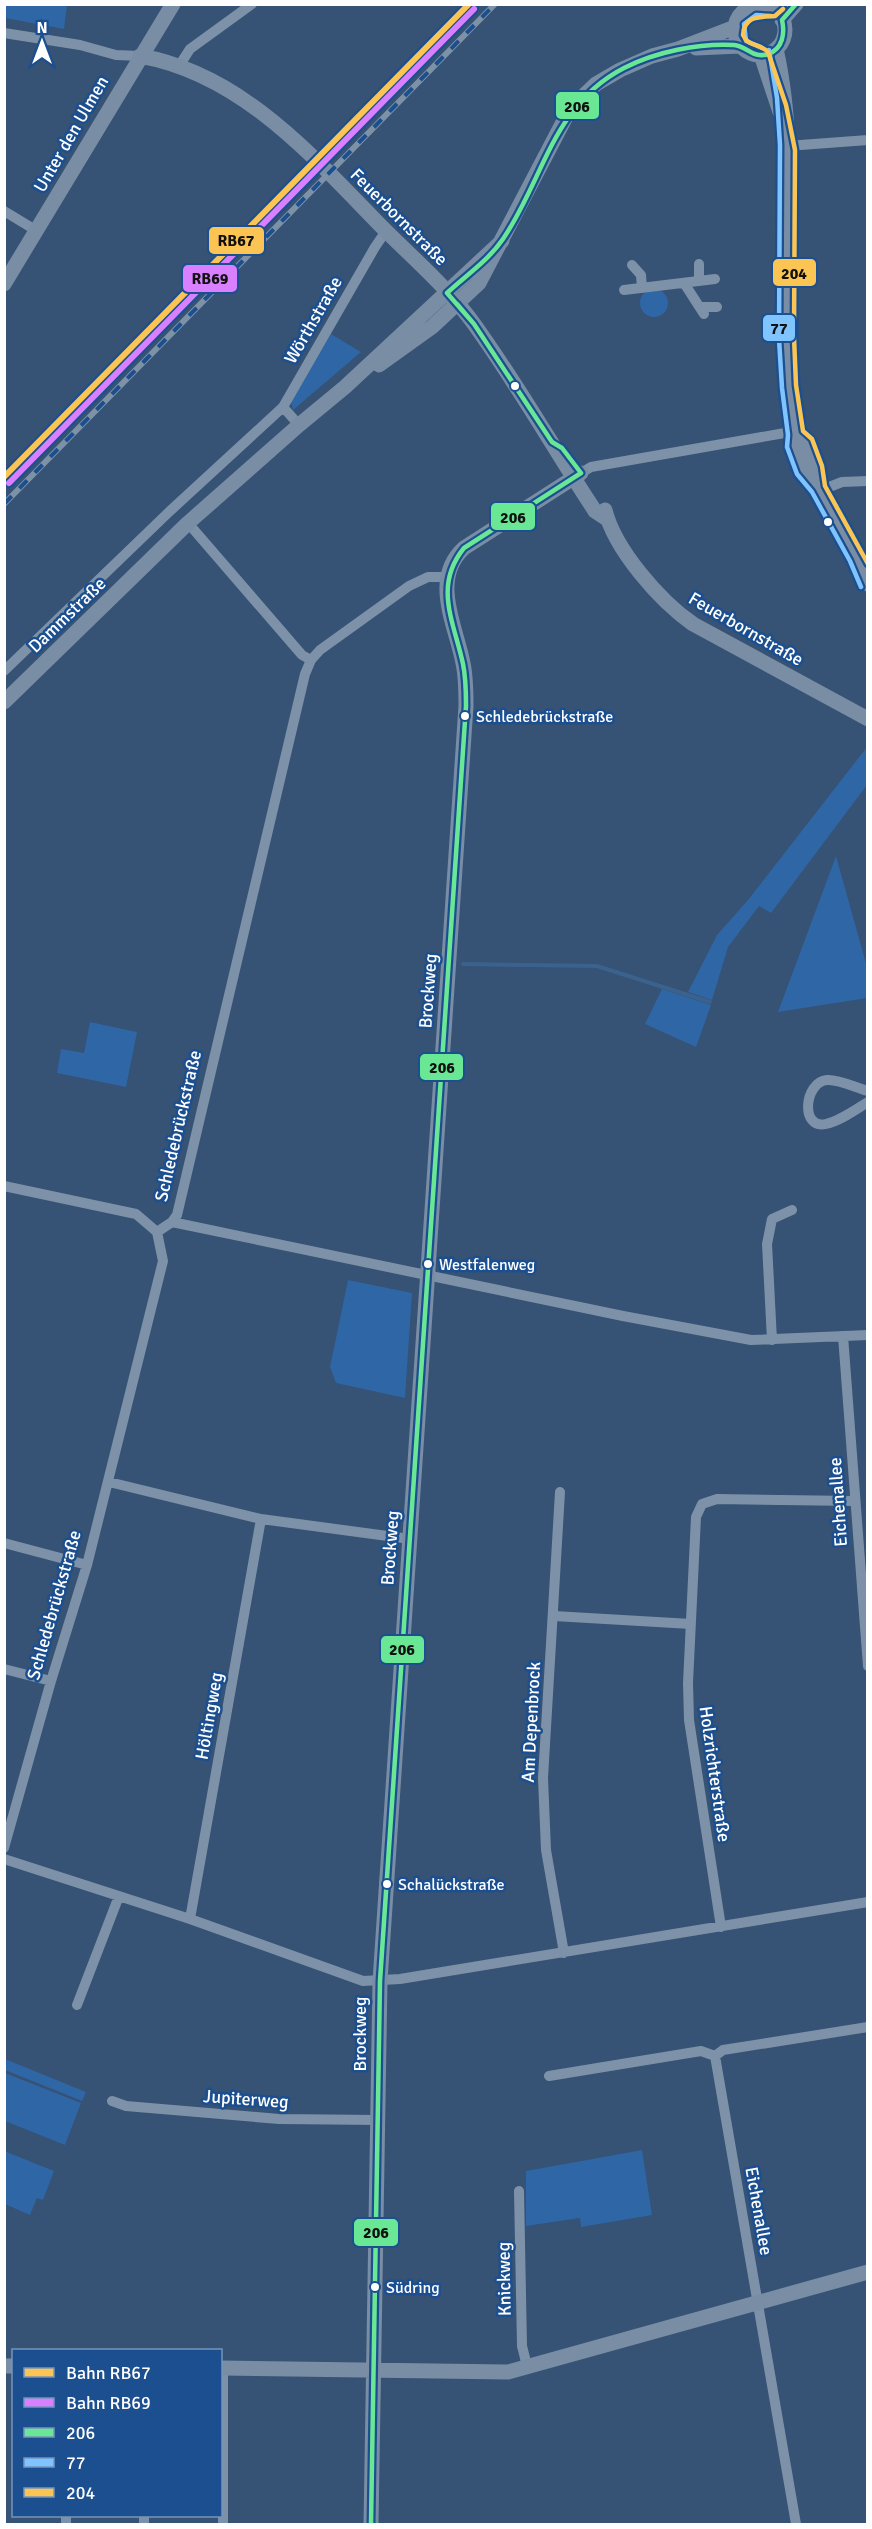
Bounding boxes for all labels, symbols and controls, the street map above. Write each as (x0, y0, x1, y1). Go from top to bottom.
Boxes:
north arrow (12, 12, 72, 72)
text: N (36, 18, 48, 38)
street label: Unter den Ulmen (29, 72, 113, 196)
line badge: 206 (555, 91, 600, 120)
text: 206 (564, 97, 590, 117)
street label: Feuerbornstraße (346, 164, 452, 270)
line badge: RB67 (208, 226, 265, 255)
text: RB67 (218, 231, 255, 251)
line badge: 204 (772, 258, 817, 287)
line badge: RB69 (182, 264, 238, 293)
text: 204 (781, 264, 807, 284)
text: RB69 (192, 269, 229, 289)
street label: Wörthstraße (279, 272, 347, 368)
line badge: 77 (762, 314, 796, 342)
text: 77 (770, 319, 788, 339)
unlabelled marker (509, 380, 521, 392)
line badge: 206 (490, 502, 536, 531)
text: 206 (500, 508, 526, 528)
unlabelled marker (822, 516, 834, 528)
street label: Dammstraße (24, 573, 110, 657)
street label: Feuerbornstraße (685, 587, 807, 671)
place label: Schledebrückstraße (476, 707, 613, 727)
marker: Schledebrückstraße (459, 710, 471, 722)
street label: Brockweg (414, 953, 442, 1029)
street label: Schledebrückstraße (150, 1048, 206, 1204)
line badge: 206 (419, 1053, 464, 1081)
text: 206 (429, 1058, 455, 1078)
place label: Westfalenweg (439, 1255, 535, 1275)
marker: Westfalenweg (422, 1258, 434, 1270)
street label: Eichenallee (824, 1457, 852, 1547)
street label: Brockweg (376, 1510, 404, 1586)
street label: Schledebrückstraße (22, 1528, 86, 1682)
line badge: 206 (380, 1635, 425, 1664)
text: 206 (389, 1640, 415, 1660)
street label: Am Depenbrock (517, 1661, 545, 1783)
street label: Höltingweg (190, 1671, 228, 1761)
street label: Holzrichterstraße (695, 1705, 735, 1843)
place label: Schalückstraße (398, 1875, 505, 1895)
marker: Schalückstraße (381, 1878, 393, 1890)
street label: Brockweg (349, 1996, 371, 2072)
street label: Jupiterweg (202, 2085, 290, 2113)
street label: Eichenallee (740, 2165, 778, 2257)
line badge: 206 (353, 2218, 399, 2247)
text: 206 (363, 2223, 389, 2243)
street label: Knickweg (492, 2242, 516, 2316)
place label: Südring (386, 2278, 440, 2298)
marker: Südring (369, 2281, 381, 2293)
legend (12, 2349, 222, 2517)
text: Bahn RB67 (66, 2362, 151, 2384)
text: Bahn RB69 (66, 2392, 151, 2414)
text: 206 (66, 2422, 95, 2444)
text: 77 (66, 2452, 85, 2474)
text: 204 (66, 2482, 95, 2504)

